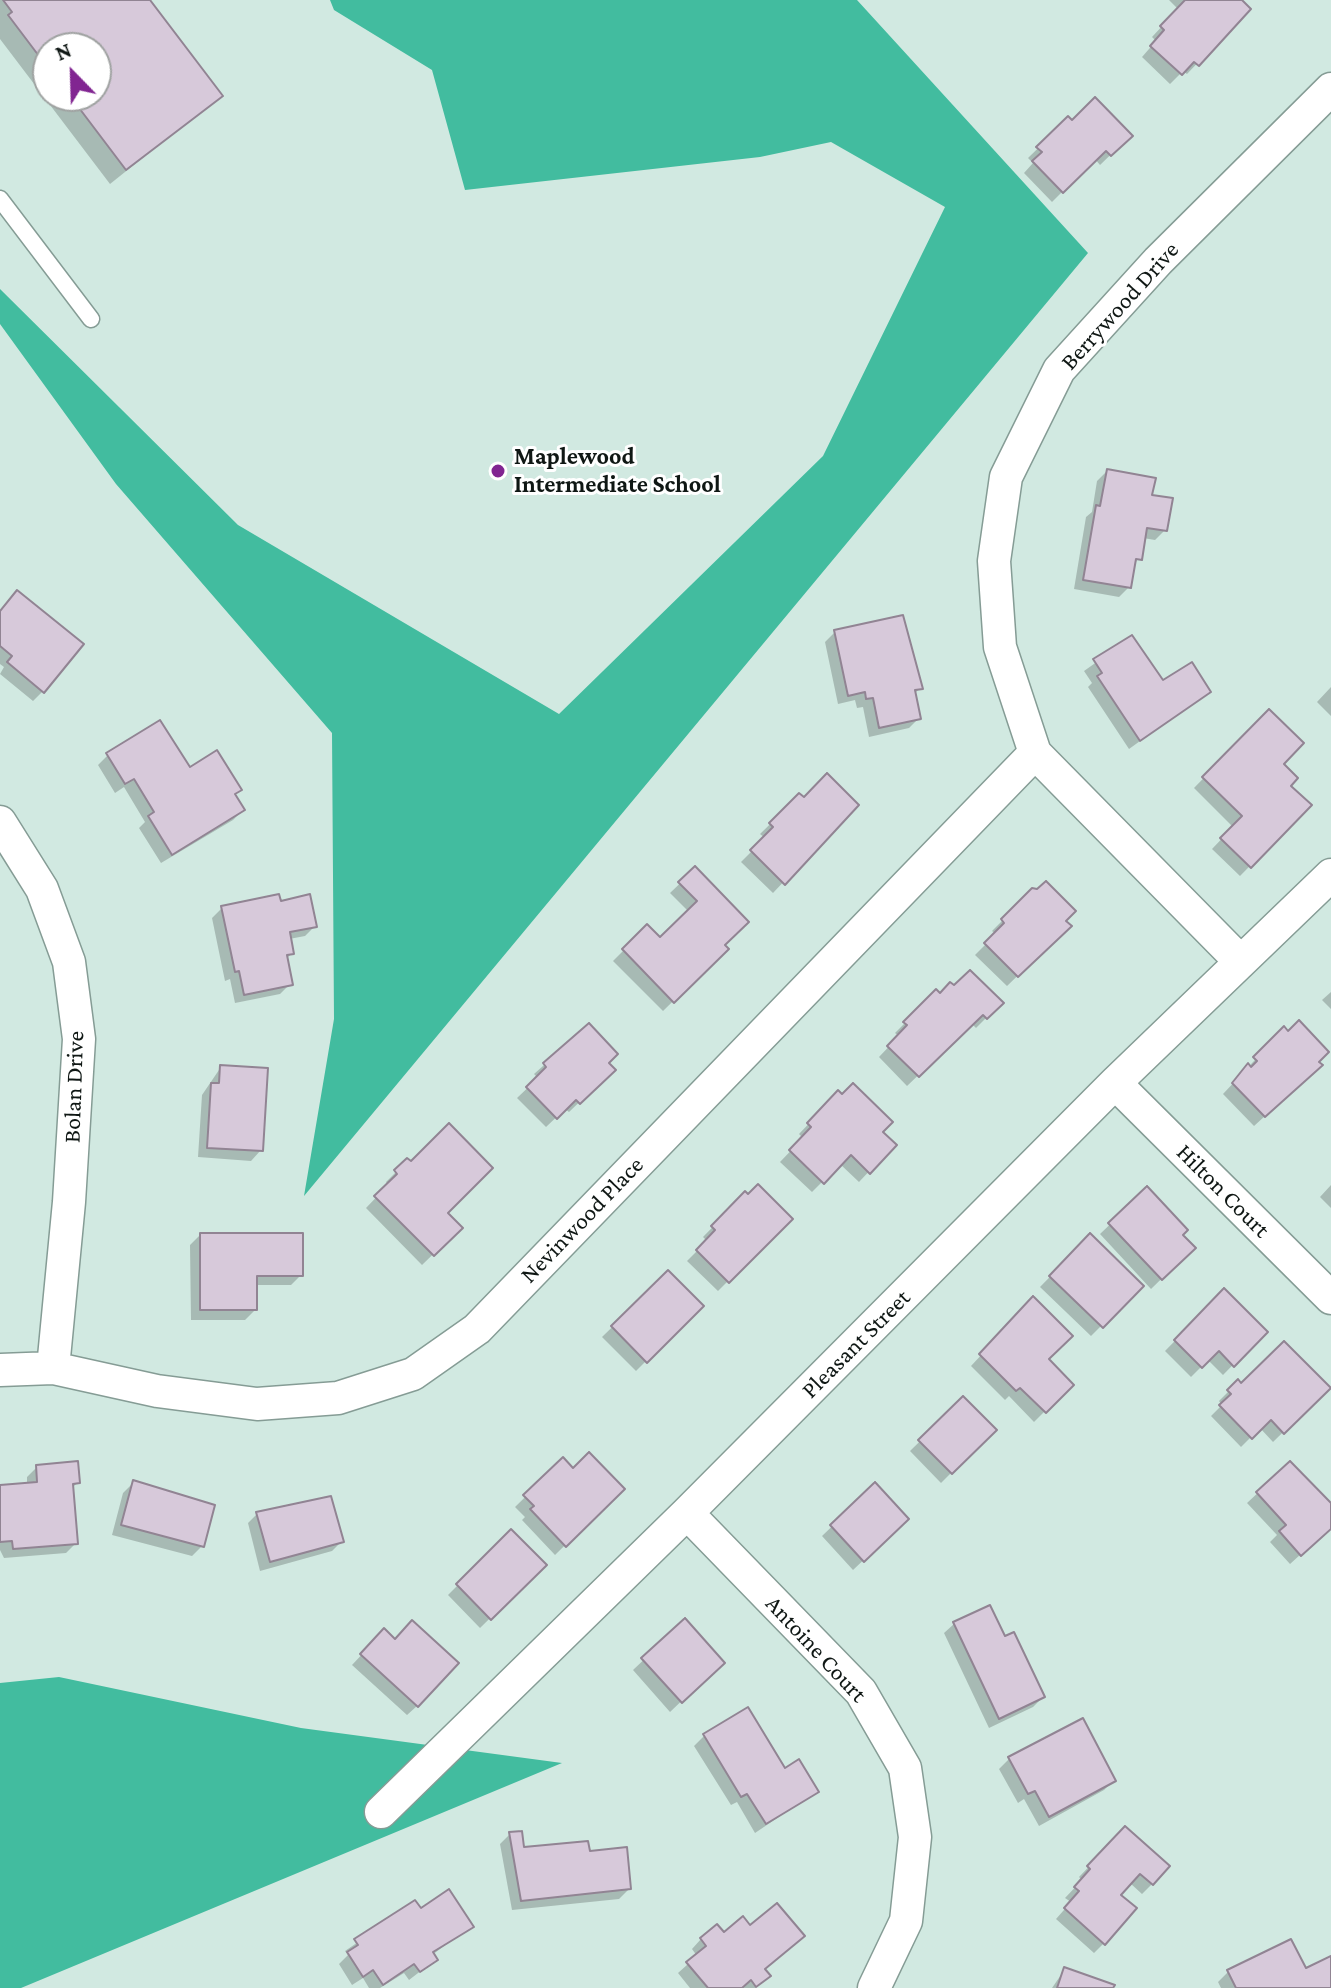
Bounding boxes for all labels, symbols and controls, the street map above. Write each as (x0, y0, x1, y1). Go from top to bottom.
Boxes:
north arrow (32, 32, 112, 112)
text: N (51, 37, 75, 66)
street label: Berrywood Drive (1055, 236, 1185, 376)
place label: Maplewood Intermediate School (514, 443, 721, 499)
marker: Maplewood Intermediate School (489, 462, 507, 480)
street label: Bolan Drive (58, 1031, 90, 1143)
street label: Hilton Court (1170, 1138, 1276, 1244)
street label: Nevinwood Place (514, 1151, 650, 1289)
street label: Pleasant Street (796, 1284, 916, 1404)
street label: Antoine Court (759, 1590, 873, 1708)

